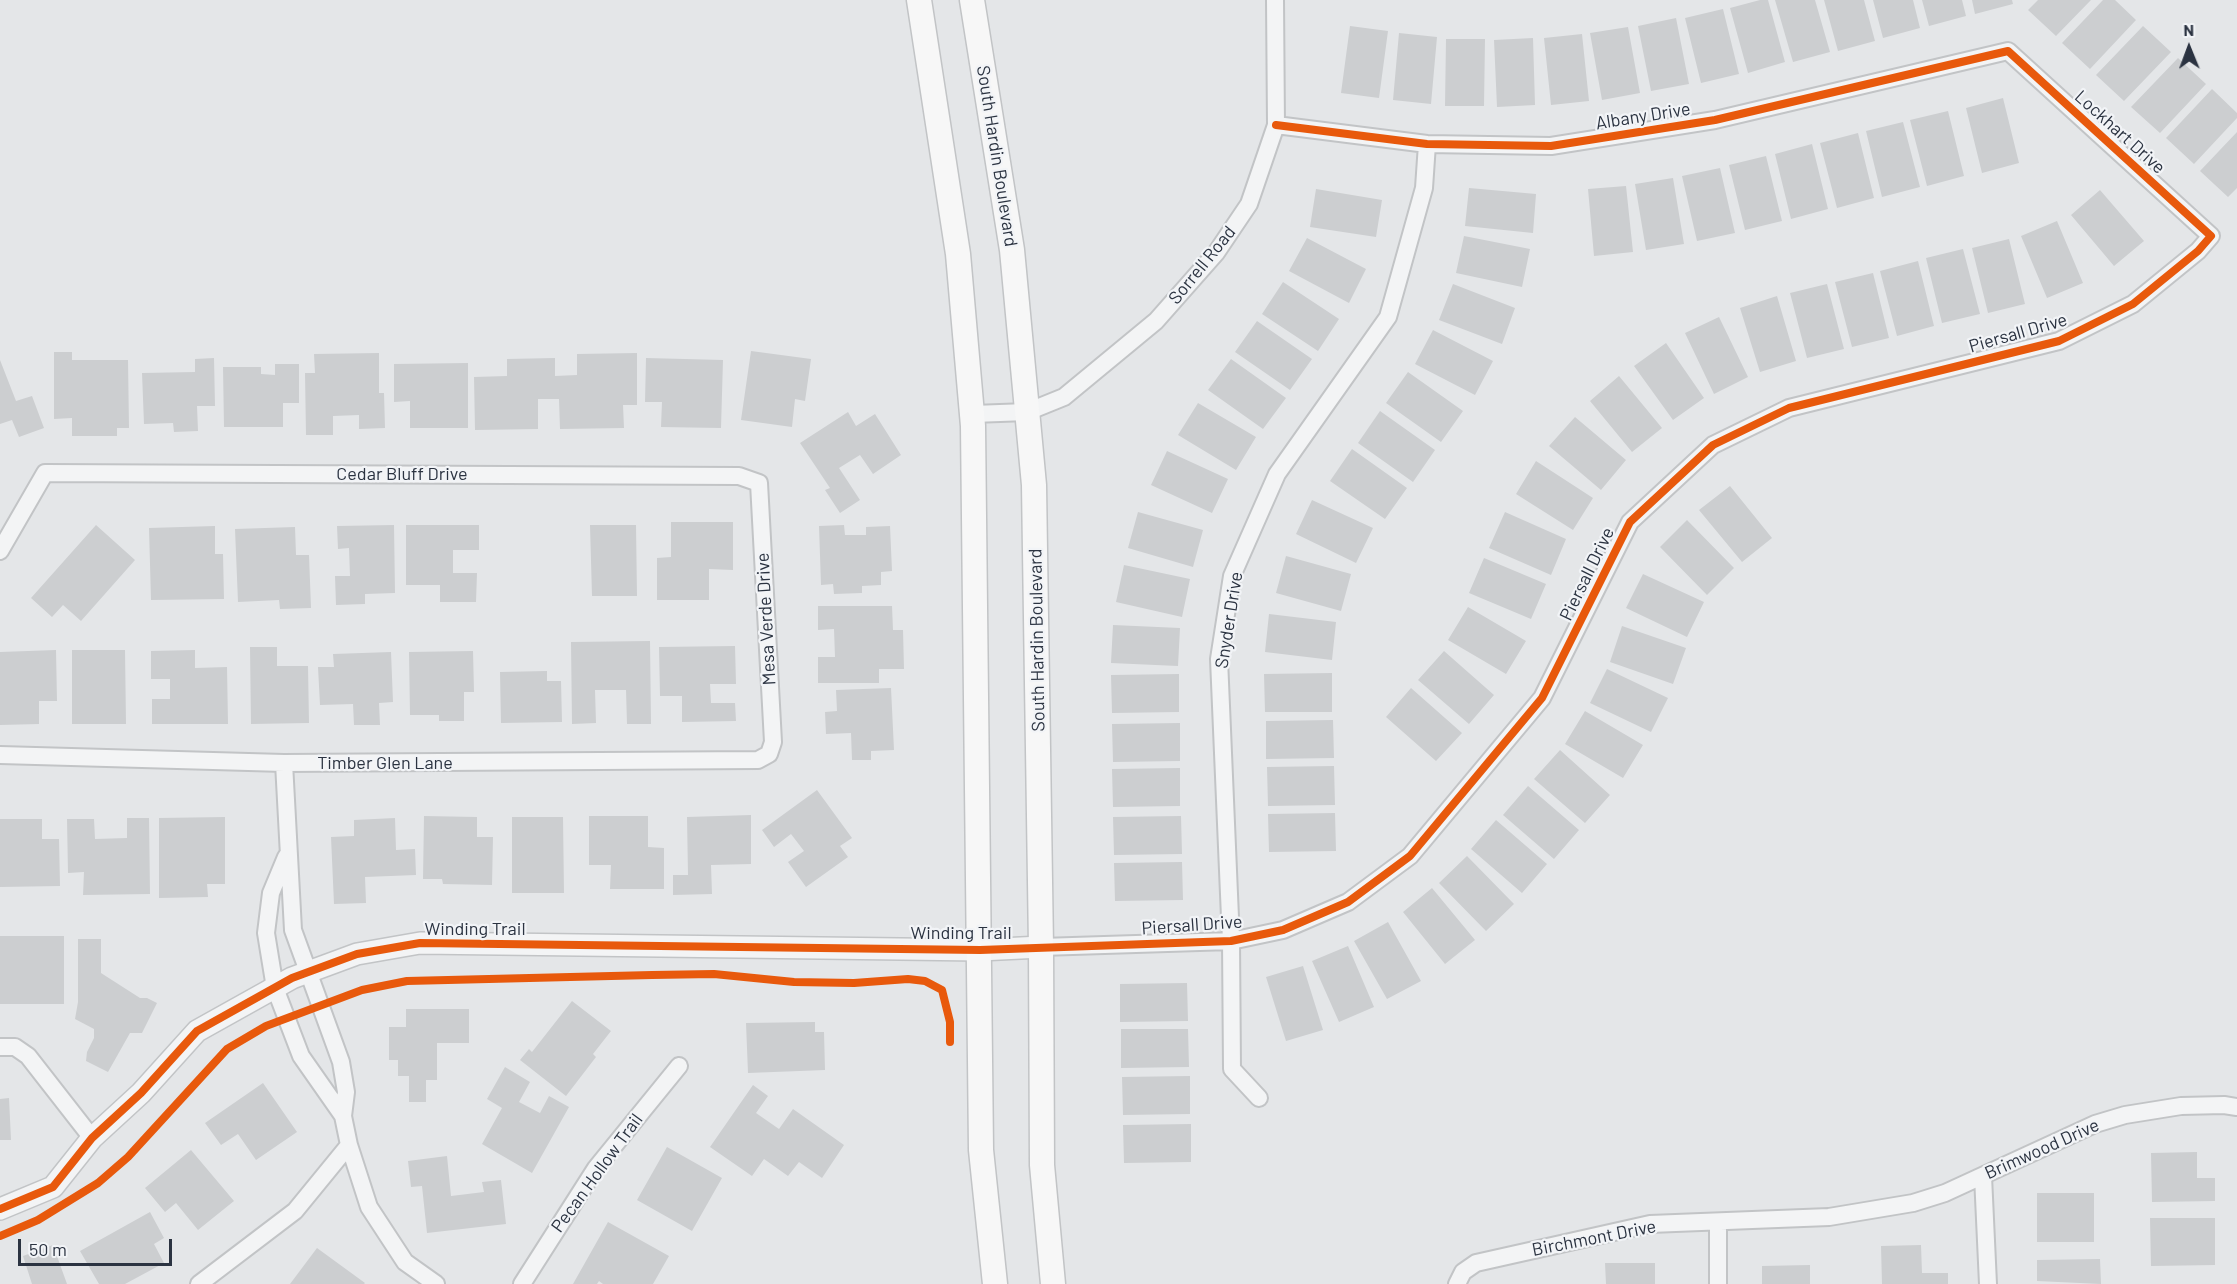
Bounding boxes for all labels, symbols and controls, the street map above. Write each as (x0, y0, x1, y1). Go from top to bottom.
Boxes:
north arrow (2159, 18, 2219, 78)
text: N (2183, 20, 2194, 39)
street label: South Hardin Boulevard (972, 64, 1022, 248)
street label: Lockhart Drive (2070, 86, 2170, 178)
street label: Albany Drive (1594, 98, 1692, 134)
street label: Sorrell Road (1164, 221, 1240, 309)
street label: Piersall Drive (1966, 309, 2070, 357)
street label: Cedar Bluff Drive (336, 463, 468, 485)
street label: Piersall Drive (1555, 524, 1619, 624)
street label: South Hardin Boulevard (1025, 548, 1049, 732)
street label: Mesa Verde Drive (752, 552, 780, 686)
street label: Snyder Drive (1211, 570, 1247, 670)
street label: Timber Glen Lane (317, 752, 453, 774)
street label: Piersall Drive (1141, 911, 1243, 939)
street label: Winding Trail (424, 918, 526, 940)
street label: Winding Trail (910, 922, 1012, 944)
street label: Pecan Hollow Trail (547, 1109, 647, 1237)
street label: Brimwood Drive (1981, 1114, 2103, 1184)
street label: Birchmont Drive (1530, 1215, 1658, 1261)
scale bar (21, 1227, 176, 1265)
text: 50 m (29, 1238, 67, 1260)

